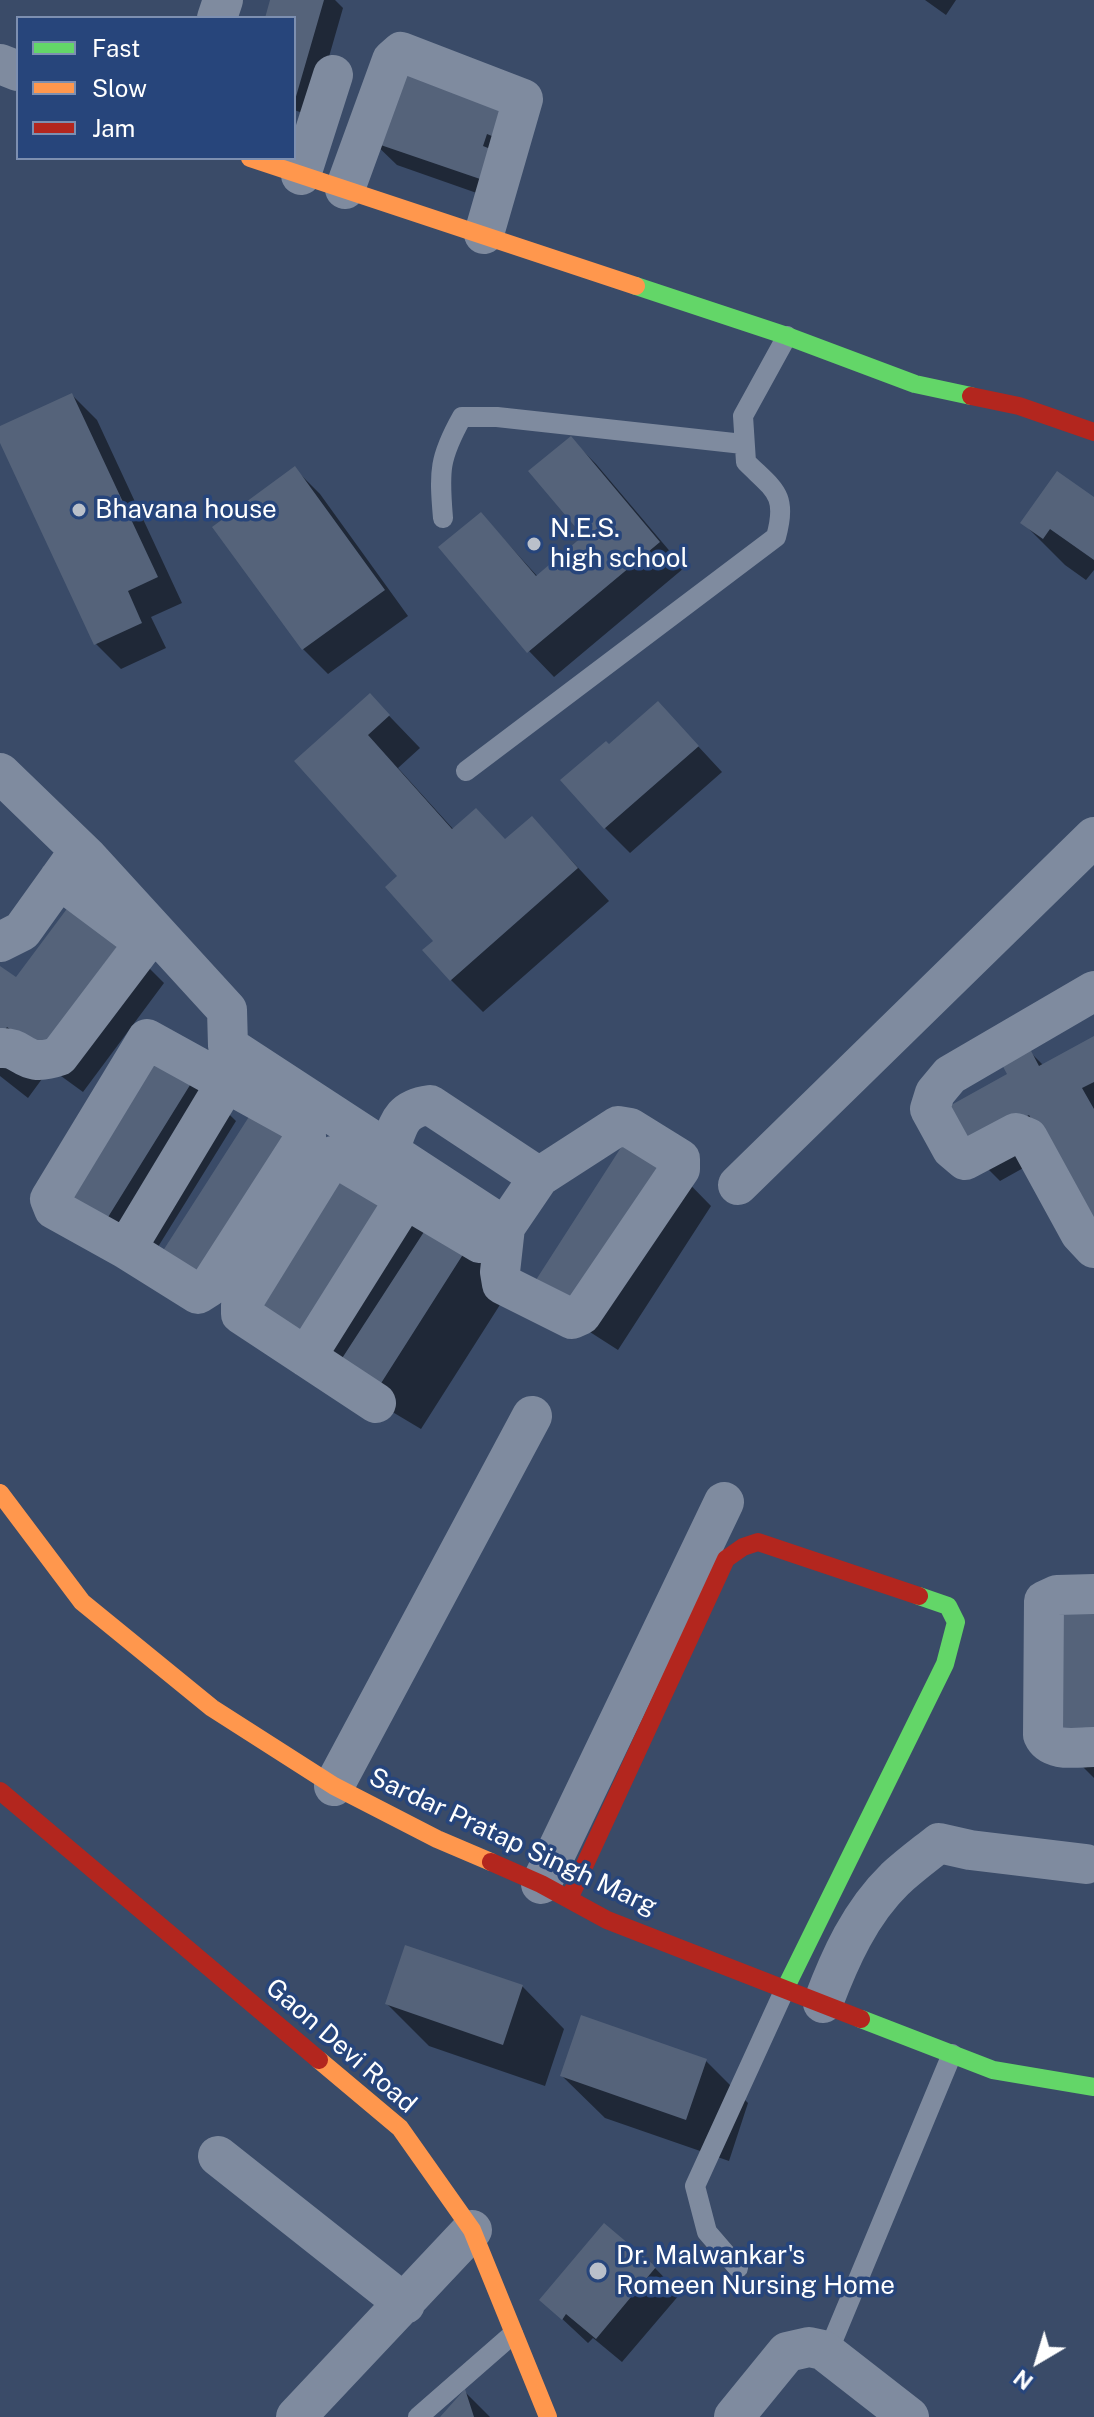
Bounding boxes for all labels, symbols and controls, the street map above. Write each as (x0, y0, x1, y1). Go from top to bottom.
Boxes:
legend (16, 16, 296, 160)
text: Fast (92, 34, 140, 62)
text: Slow (92, 74, 147, 102)
text: Jam (92, 114, 135, 142)
place label: Bhavana house (95, 494, 277, 526)
marker: Bhavana house (70, 501, 88, 519)
place label: N.E.S. high school (550, 513, 688, 574)
marker: N.E.S. high school (525, 535, 543, 553)
street label: Sardar Pratap Singh Marg (364, 1761, 662, 1923)
street label: Gaon Devi Road (259, 1972, 423, 2120)
place label: Dr. Malwankar's Romeen Nursing Home (616, 2240, 895, 2302)
marker: Dr. Malwankar's Romeen Nursing Home (587, 2260, 609, 2282)
north arrow (998, 2321, 1078, 2401)
text: N (1008, 2364, 1038, 2395)

